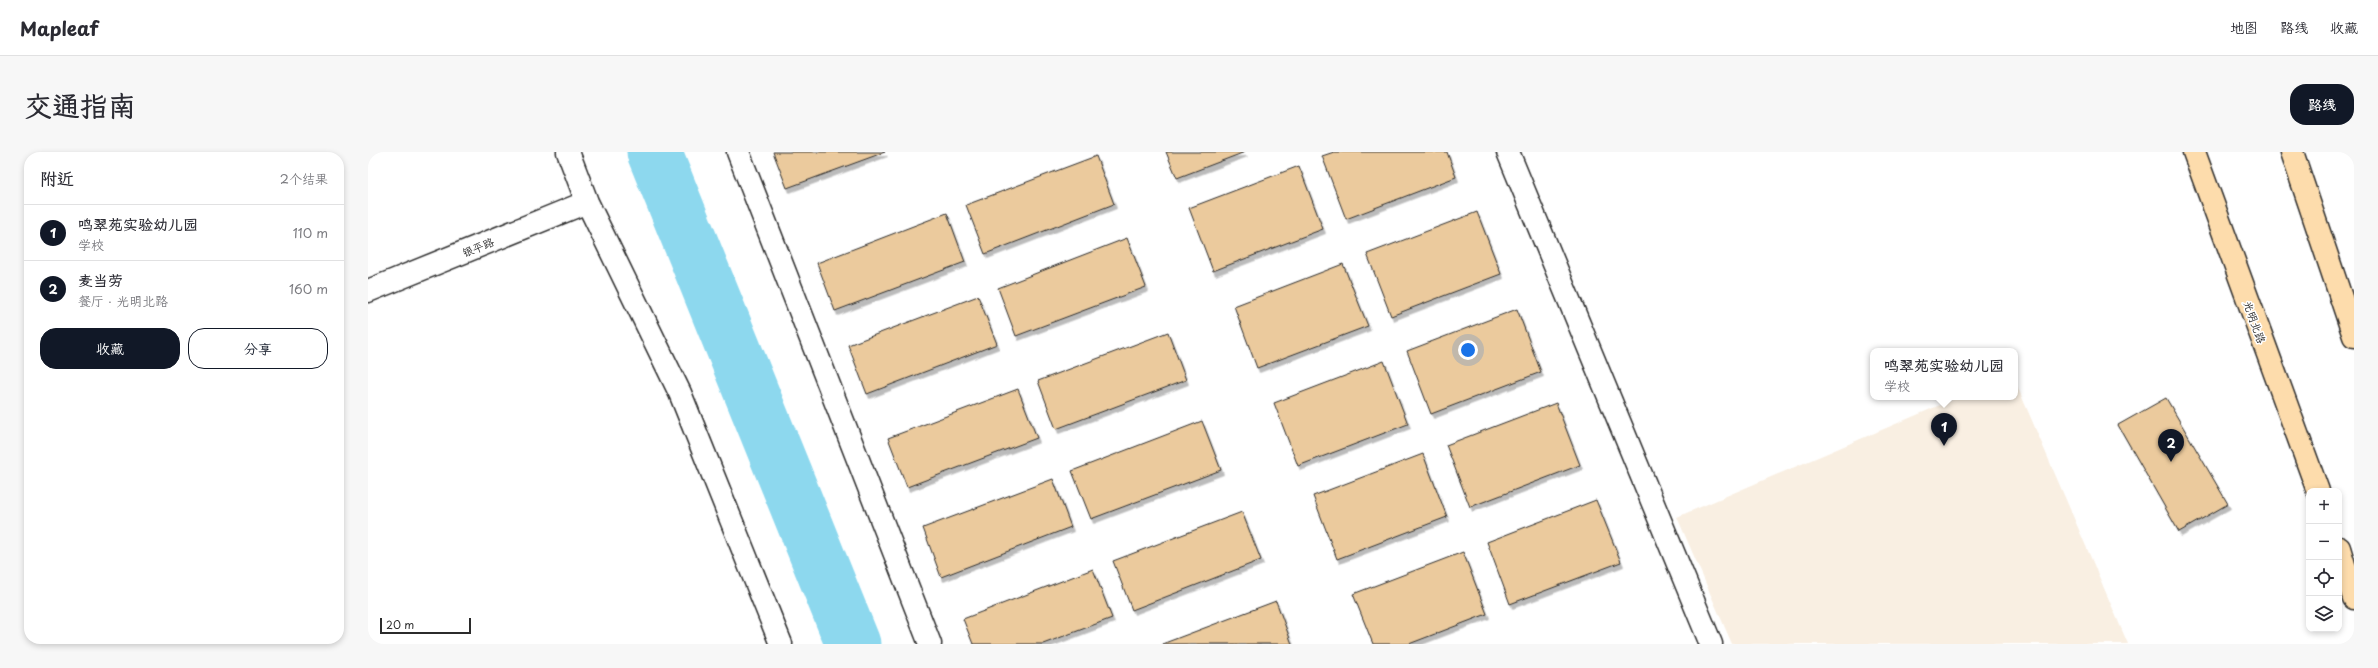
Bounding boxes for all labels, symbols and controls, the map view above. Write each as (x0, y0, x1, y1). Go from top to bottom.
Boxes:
text: Mapleaf (20, 14, 98, 42)
text: 地图 (2230, 17, 2258, 38)
text: 路线 (2280, 17, 2308, 38)
text: 收藏 (2330, 17, 2358, 38)
text: 交通指南 (24, 83, 136, 126)
button: 路线 (2290, 84, 2354, 125)
text: 附近 (40, 165, 74, 191)
text: 2个结果 (280, 169, 328, 188)
text: 鸣翠苑实验幼儿园 (78, 212, 198, 235)
text: 1 (50, 223, 56, 242)
text: 110 m (293, 223, 328, 242)
street label: 银平路 (460, 233, 496, 261)
text: 学校 (78, 235, 104, 254)
text: 麦当劳 (78, 268, 123, 291)
text: 2 (48, 279, 58, 298)
text: 160 m (289, 279, 328, 298)
text: 餐厅 · 光明北路 (78, 291, 168, 310)
street label: 光明北路 (2239, 298, 2271, 346)
button: 收藏 (40, 328, 180, 369)
button: 分享 (188, 328, 328, 369)
your location (1458, 340, 1478, 360)
popup (1870, 348, 2018, 400)
text: 鸣翠苑实验幼儿园 (1884, 353, 2004, 376)
text: 学校 (1884, 376, 1910, 395)
pin: 1 (1931, 413, 1957, 446)
pin: 2 (2158, 429, 2184, 462)
map controls (2306, 488, 2342, 632)
button: + (2306, 488, 2342, 524)
button: − (2306, 524, 2342, 560)
button: locate (2306, 560, 2342, 596)
button: layers (2306, 596, 2342, 632)
scale bar (380, 616, 471, 635)
text: 20 m (386, 616, 414, 633)

